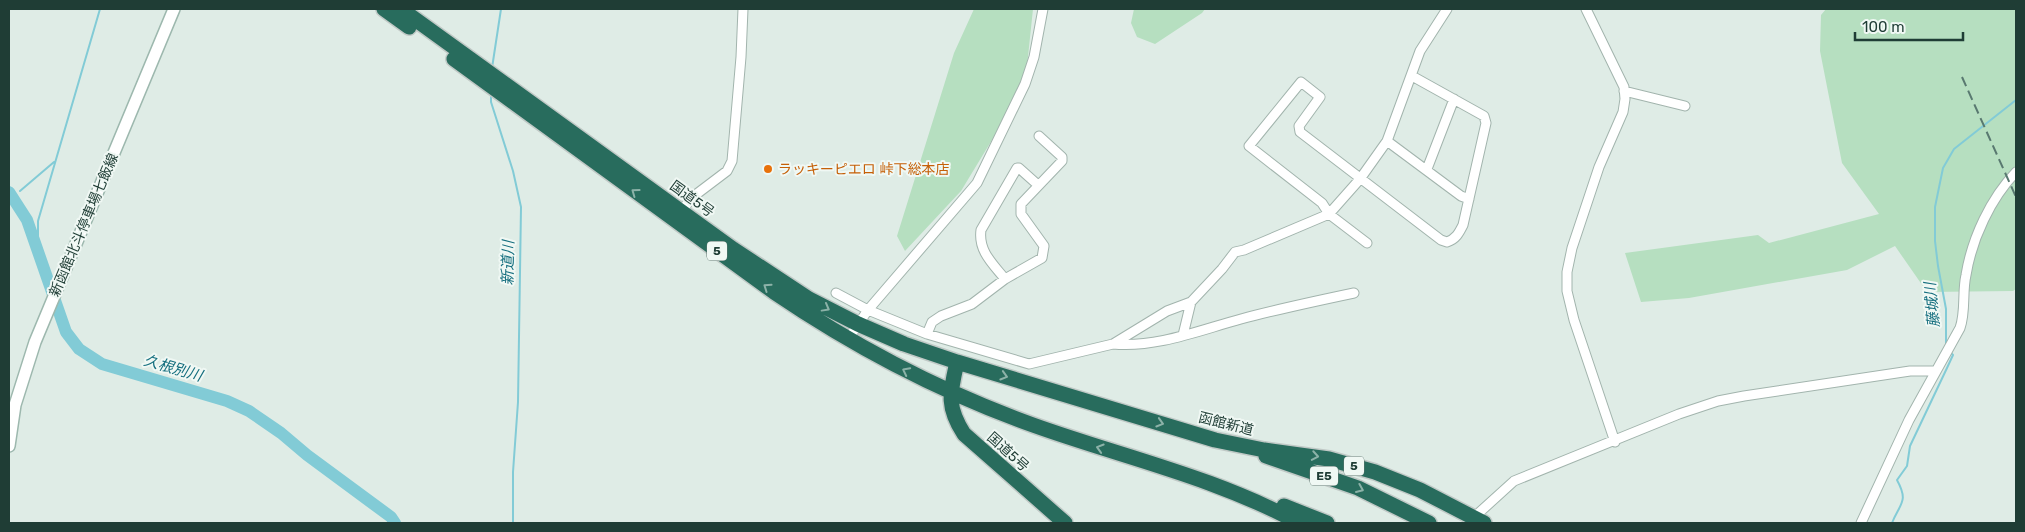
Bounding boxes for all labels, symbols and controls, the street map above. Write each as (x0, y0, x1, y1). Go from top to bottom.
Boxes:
scale bar (1855, 10, 1962, 42)
text: 100 m (1862, 18, 1904, 36)
street label: 新函館北斗停車場七飯線 (46, 151, 122, 299)
place label: ラッキーピエロ 峠下総本店 (778, 161, 949, 178)
marker: ラッキーピエロ 峠下総本店 (762, 163, 774, 175)
street label: 国道5号 (667, 177, 717, 221)
one-way arrow (631, 189, 641, 198)
water label: 新道川 (499, 238, 517, 286)
road number: 5 (707, 242, 727, 260)
water label: 藤城川 (1921, 280, 1943, 328)
one-way arrow (763, 284, 773, 293)
one-way arrow (820, 302, 829, 312)
water label: 久根別川 (142, 351, 206, 385)
one-way arrow (902, 367, 911, 377)
one-way arrow (999, 371, 1008, 381)
street label: 函館新道 (1197, 409, 1255, 439)
one-way arrow (1155, 418, 1163, 428)
street label: 国道5号 (984, 429, 1032, 475)
one-way arrow (1097, 443, 1105, 453)
one-way arrow (1310, 450, 1319, 460)
road number: 5 (1344, 456, 1364, 476)
road number: E5 (1310, 466, 1338, 486)
one-way arrow (1355, 483, 1364, 494)

